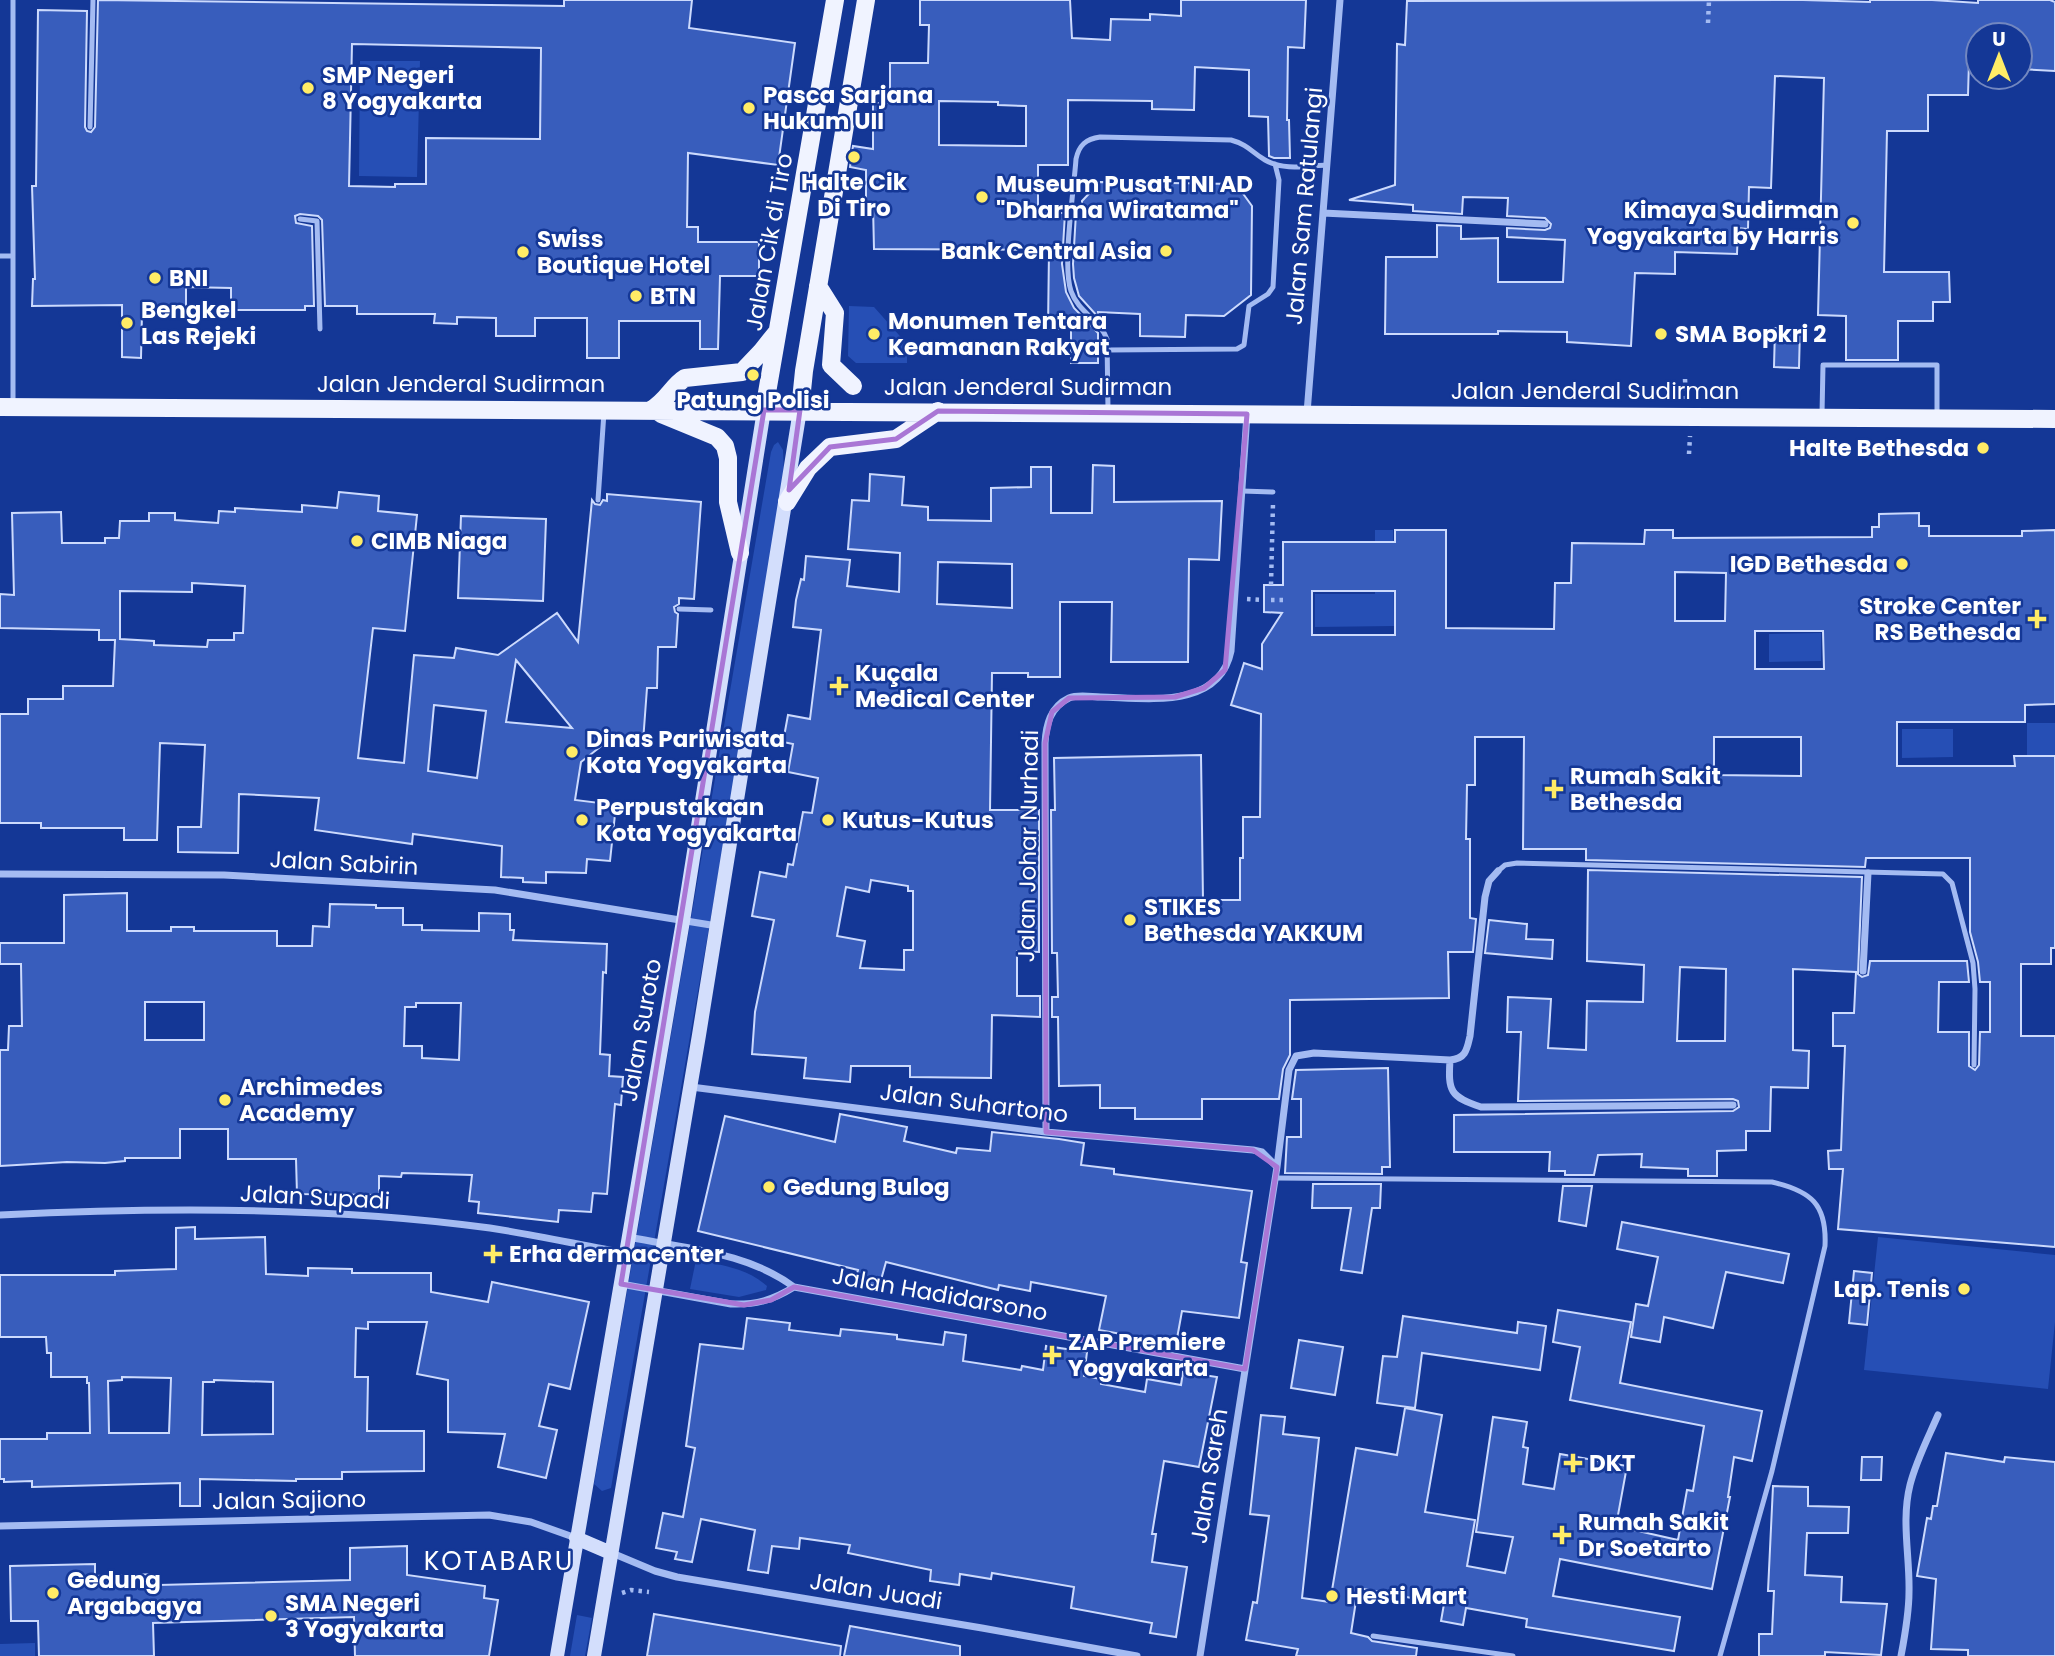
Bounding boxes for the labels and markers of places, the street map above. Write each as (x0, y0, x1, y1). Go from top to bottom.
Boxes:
place label: SMP Negeri 8 Yogyakarta (322, 59, 482, 117)
place label: Pasca Sarjana Hukum UII (763, 79, 933, 137)
marker: SMP Negeri 8 Yogyakarta (300, 80, 316, 96)
marker: Pasca Sarjana Hukum UII (741, 100, 757, 116)
marker: Halte Cik Di Tiro (846, 149, 862, 165)
place label: Halte Cik Di Tiro (801, 166, 908, 224)
place label: Museum Pusat TNI AD "Dharma Wiratama" (996, 168, 1253, 226)
marker: Museum Pusat TNI AD "Dharma Wiratama" (974, 189, 990, 205)
place label: Kimaya Sudirman Yogyakarta by Harris (1587, 194, 1839, 252)
marker: Kimaya Sudirman Yogyakarta by Harris (1845, 215, 1861, 231)
place label: Swiss Boutique Hotel (537, 223, 710, 281)
place label: Bank Central Asia (941, 235, 1152, 267)
marker: Bank Central Asia (1158, 243, 1174, 259)
marker: Swiss Boutique Hotel (515, 244, 531, 260)
place label: BNI (169, 262, 208, 294)
marker: BNI (147, 270, 163, 286)
place label: BTN (650, 280, 696, 312)
marker: BTN (628, 288, 644, 304)
place label: Bengkel Las Rejeki (141, 294, 256, 352)
place label: Monumen Tentara Keamanan Rakyat (888, 305, 1110, 363)
marker: Bengkel Las Rejeki (119, 315, 135, 331)
place label: SMA Bopkri 2 (1675, 318, 1826, 350)
marker: Monumen Tentara Keamanan Rakyat (866, 326, 882, 342)
marker: SMA Bopkri 2 (1653, 326, 1669, 342)
marker: Patung Polisi (745, 367, 761, 383)
place label: Patung Polisi (677, 384, 830, 416)
place label: Halte Bethesda (1789, 432, 1969, 464)
marker: Halte Bethesda (1975, 440, 1991, 456)
place label: CIMB Niaga (371, 525, 507, 557)
marker: CIMB Niaga (349, 533, 365, 549)
place label: IGD Bethesda (1730, 548, 1888, 580)
marker: IGD Bethesda (1894, 556, 1910, 572)
place label: Stroke Center RS Bethesda (1859, 590, 2021, 648)
marker: Stroke Center RS Bethesda (2027, 609, 2047, 629)
place label: Kuçala Medical Center (855, 657, 1035, 715)
marker: Kuçala Medical Center (829, 676, 849, 696)
place label: Dinas Pariwisata Kota Yogyakarta (586, 723, 787, 781)
marker: Dinas Pariwisata Kota Yogyakarta (564, 744, 580, 760)
place label: Rumah Sakit Bethesda (1570, 760, 1721, 818)
marker: Rumah Sakit Bethesda (1544, 779, 1564, 799)
place label: Perpustakaan Kota Yogyakarta (596, 791, 797, 849)
place label: Kutus-Kutus (842, 804, 994, 836)
marker: Perpustakaan Kota Yogyakarta (574, 812, 590, 828)
marker: Kutus-Kutus (820, 812, 836, 828)
place label: STIKES Bethesda YAKKUM (1144, 891, 1363, 949)
marker: STIKES Bethesda YAKKUM (1122, 912, 1138, 928)
place label: Archimedes Academy (239, 1071, 383, 1129)
marker: Archimedes Academy (217, 1092, 233, 1108)
place label: Gedung Bulog (783, 1171, 950, 1203)
marker: Gedung Bulog (761, 1179, 777, 1195)
place label: Erha dermacenter (509, 1238, 724, 1270)
marker: Erha dermacenter (483, 1244, 503, 1264)
place label: Lap. Tenis (1834, 1273, 1950, 1305)
marker: Lap. Tenis (1956, 1281, 1972, 1297)
place label: ZAP Premiere Yogyakarta (1068, 1326, 1226, 1384)
marker: ZAP Premiere Yogyakarta (1042, 1345, 1062, 1365)
place label: DKT (1589, 1447, 1636, 1479)
marker: DKT (1563, 1453, 1583, 1473)
place label: Rumah Sakit Dr Soetarto (1578, 1506, 1729, 1564)
marker: Rumah Sakit Dr Soetarto (1552, 1525, 1572, 1545)
place label: Gedung Argabagya (67, 1564, 202, 1622)
place label: Hesti Mart (1346, 1580, 1467, 1612)
marker: Gedung Argabagya (45, 1585, 61, 1601)
place label: SMA Negeri 3 Yogyakarta (285, 1587, 444, 1645)
marker: Hesti Mart (1324, 1588, 1340, 1604)
marker: SMA Negeri 3 Yogyakarta (263, 1608, 279, 1624)

